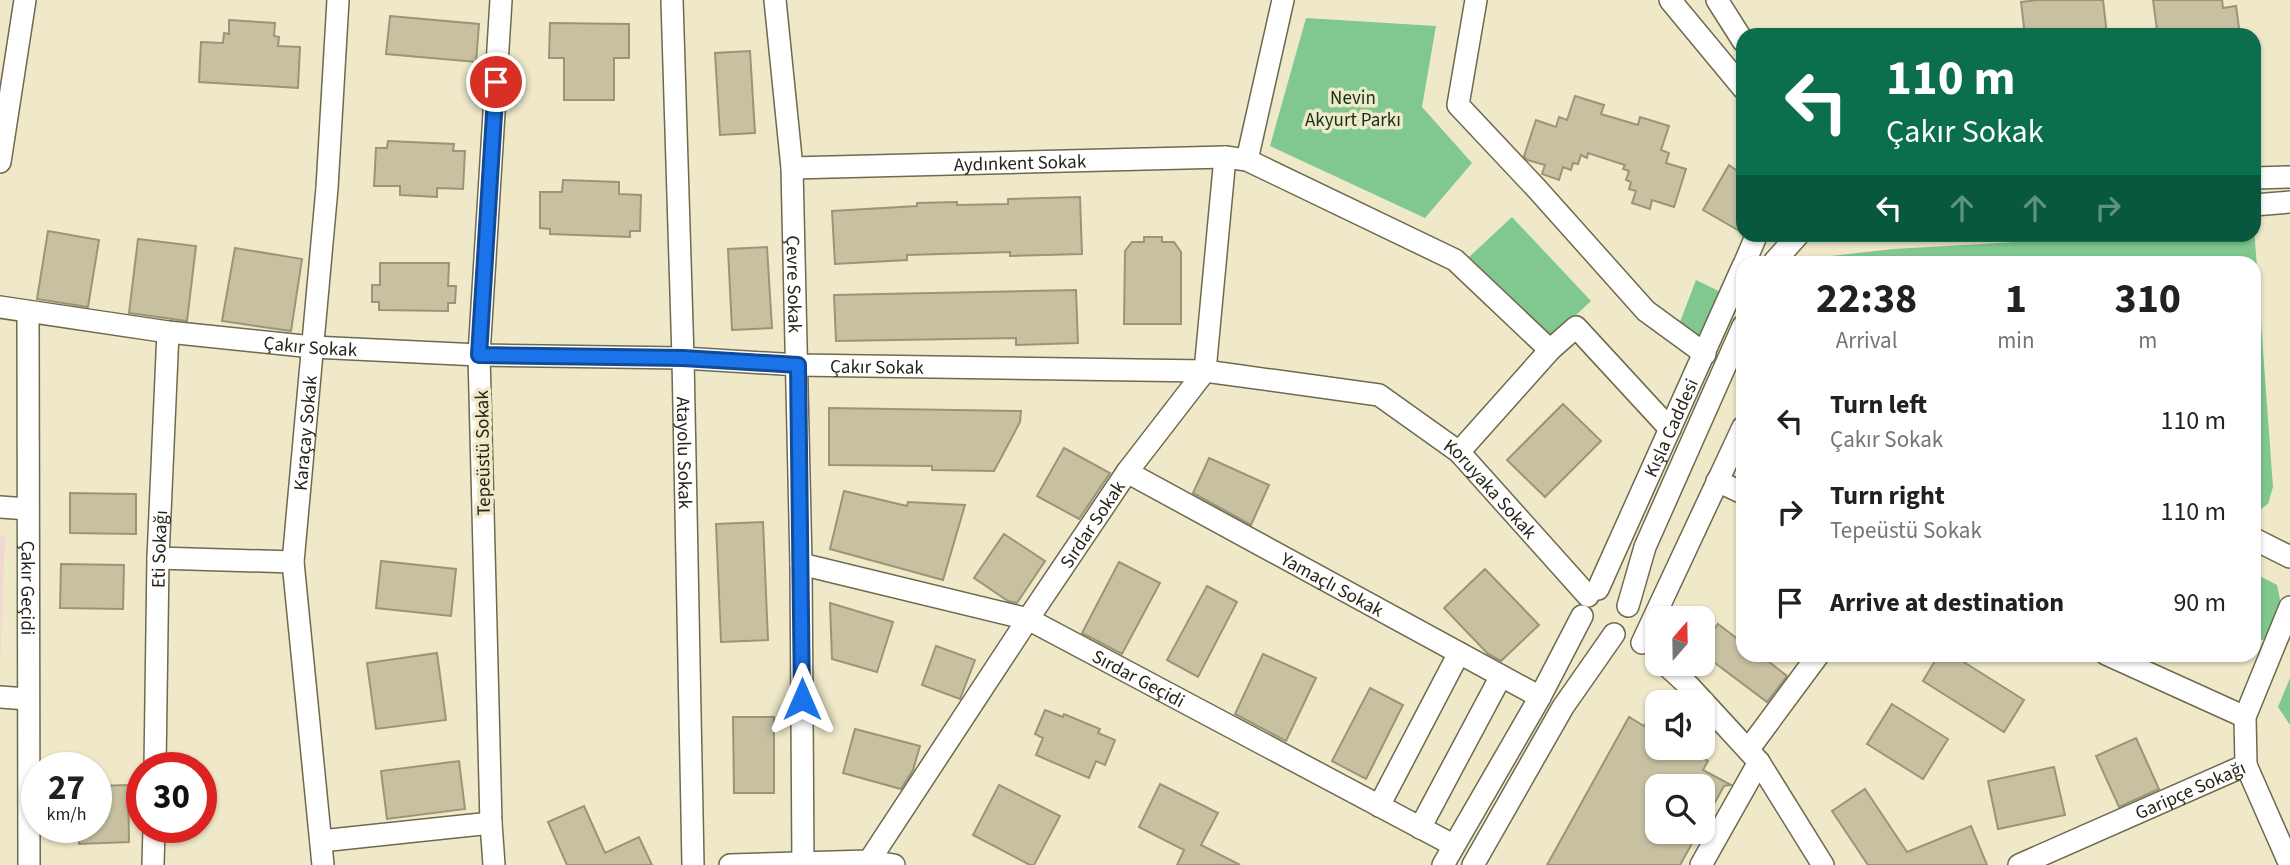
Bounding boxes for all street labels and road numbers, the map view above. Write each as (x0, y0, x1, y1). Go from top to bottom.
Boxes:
street label: Aydınkent Sokak (953, 149, 1087, 179)
street label: Çevre Sokak (779, 235, 808, 334)
street label: Çakır Sokak (262, 330, 358, 364)
street label: Çakır Sokak (830, 353, 925, 382)
street label: Karaçay Sokak (288, 374, 325, 492)
street label: Kışla Caddesi (1638, 374, 1706, 482)
street label: Tepeüstü Sokak (469, 389, 498, 516)
street label: Atayolu Sokak (669, 396, 698, 510)
street label: Koruyaka Sokak (1437, 433, 1543, 546)
street label: Sırdar Sokak (1054, 475, 1133, 574)
street label: Eti Sokağı (146, 510, 175, 588)
street label: Çakır Geçidi (13, 541, 41, 635)
street label: Yamaçlı Sokak (1275, 546, 1389, 625)
street label: Sırdar Geçidi (1087, 643, 1189, 715)
street label: Garipçe Sokağı (2131, 755, 2250, 827)

